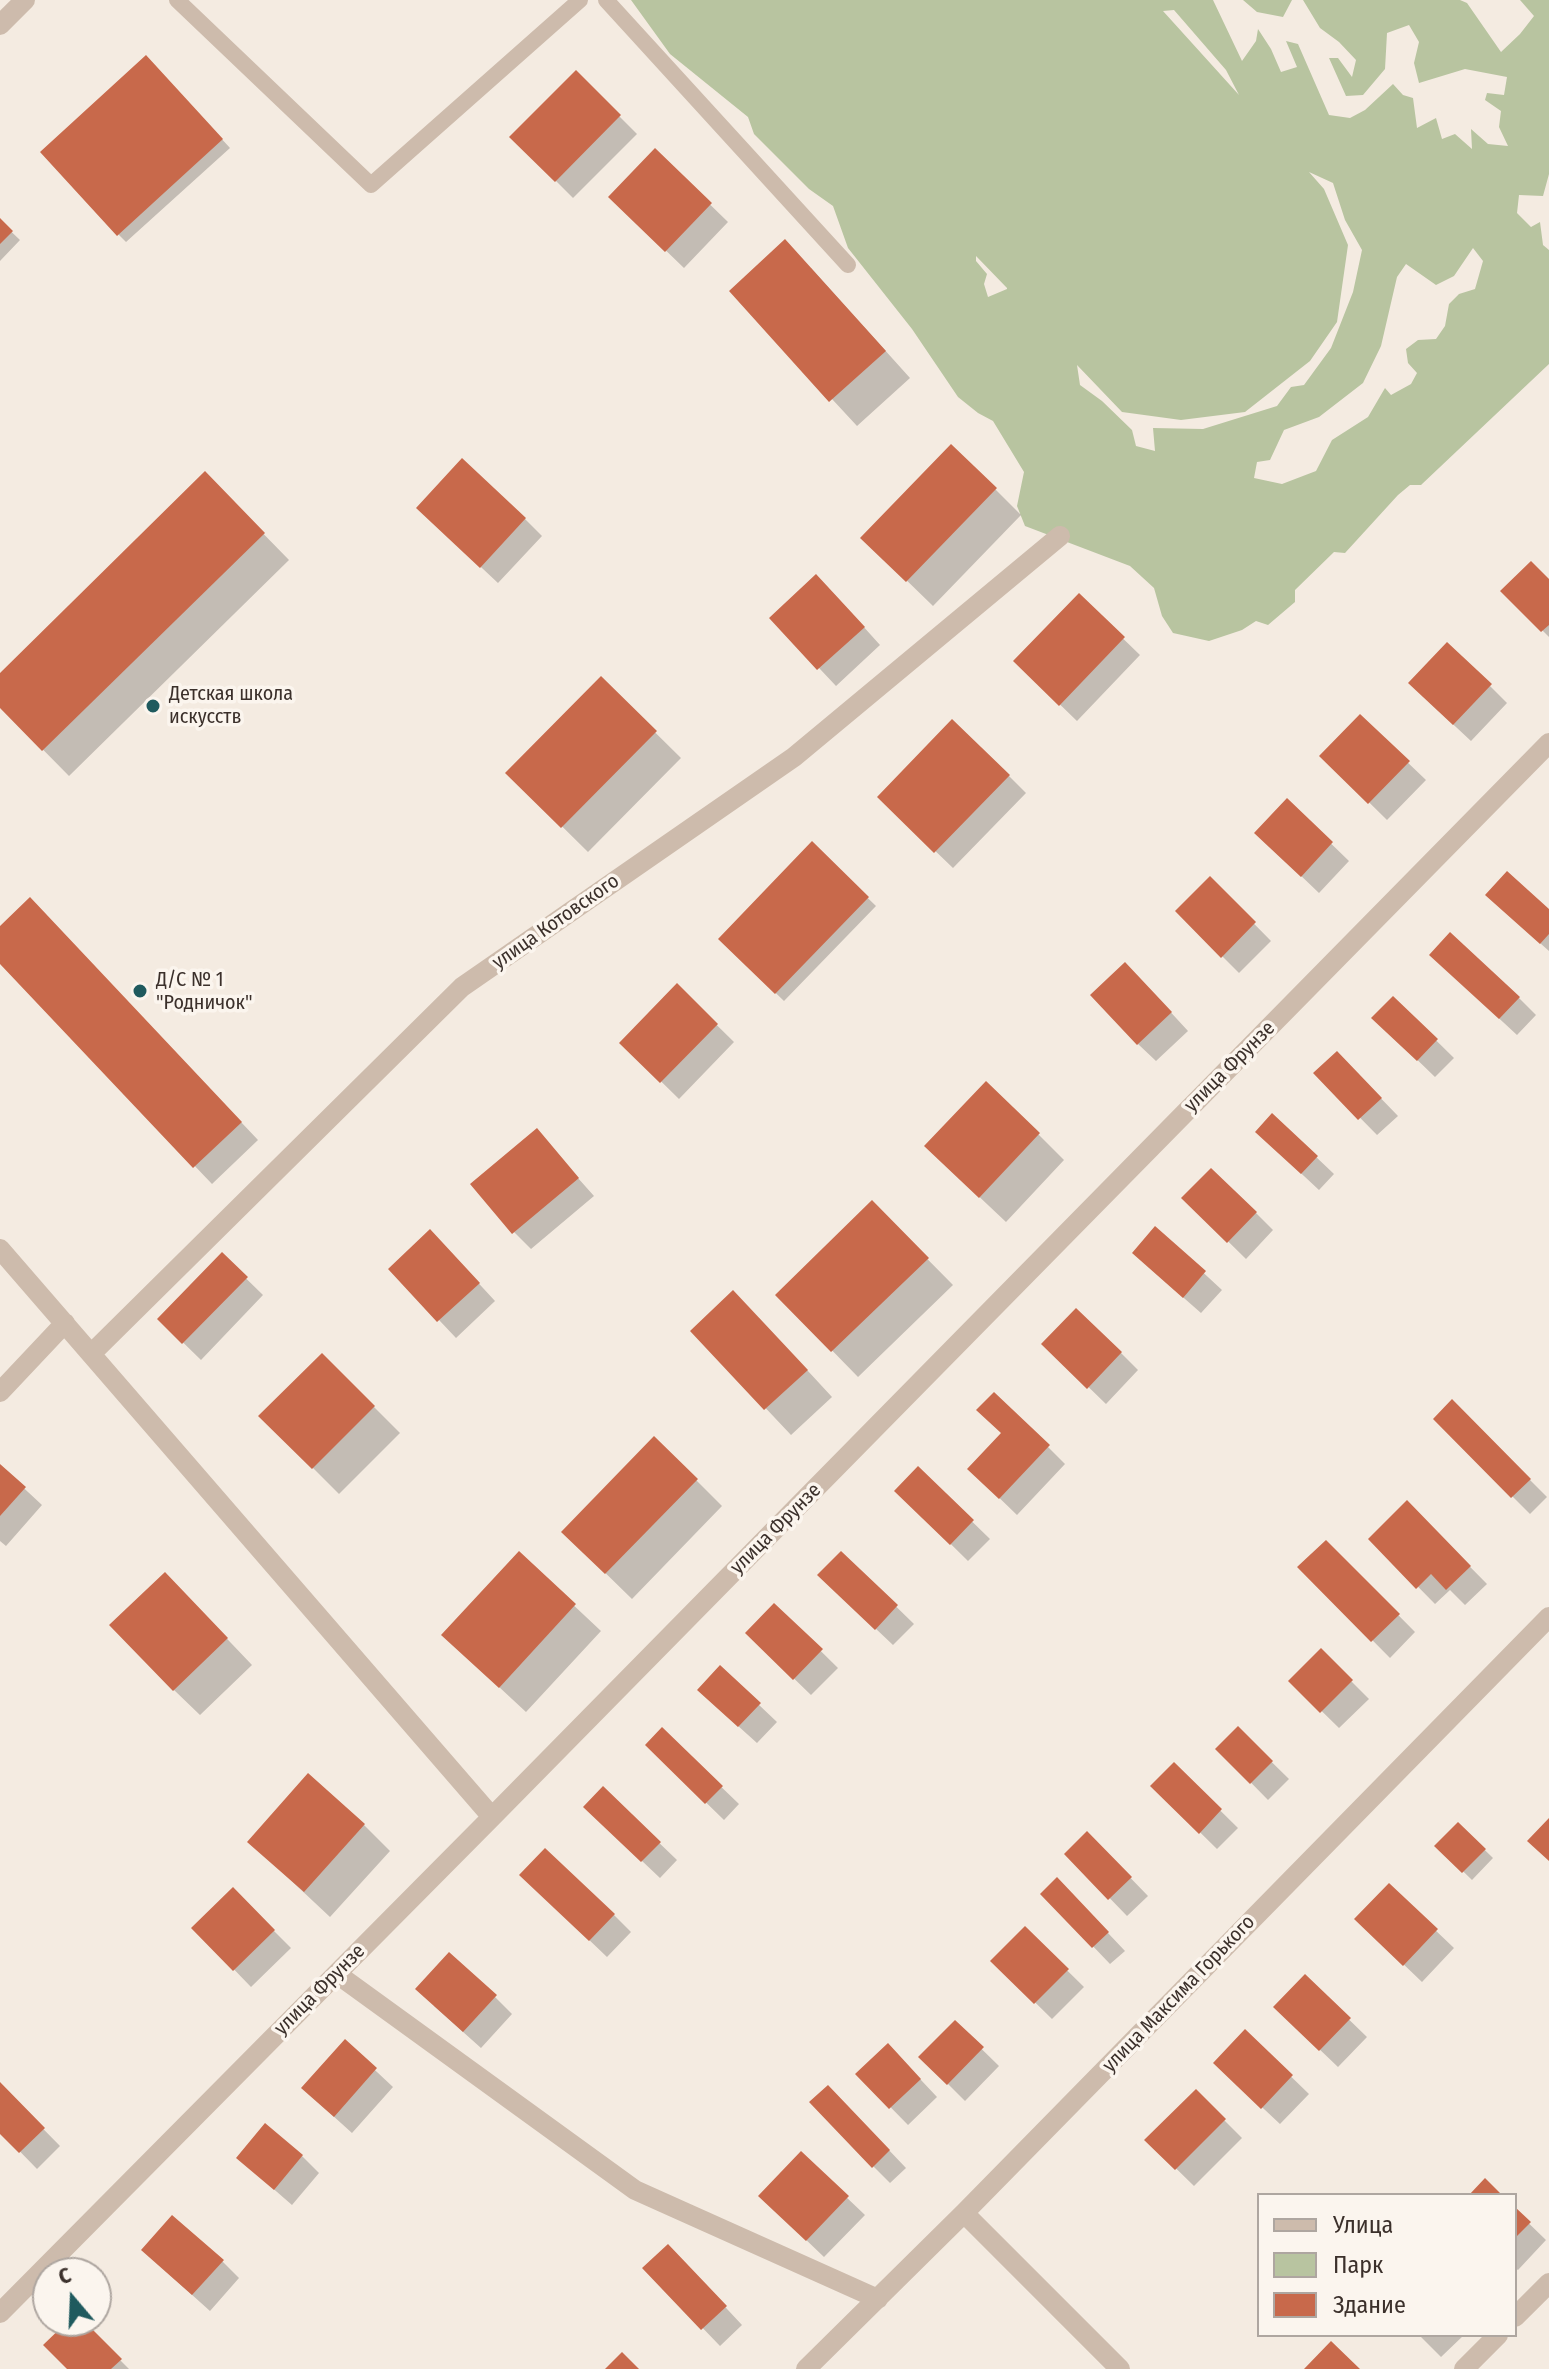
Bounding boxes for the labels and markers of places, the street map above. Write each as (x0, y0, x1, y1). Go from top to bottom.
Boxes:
place label: Детская школа искусств (169, 682, 293, 729)
marker: Детская школа искусств (144, 697, 162, 715)
place label: Д/С № 1 "Родничок" (156, 968, 253, 1015)
marker: Д/С № 1 "Родничок" (131, 982, 149, 1000)

